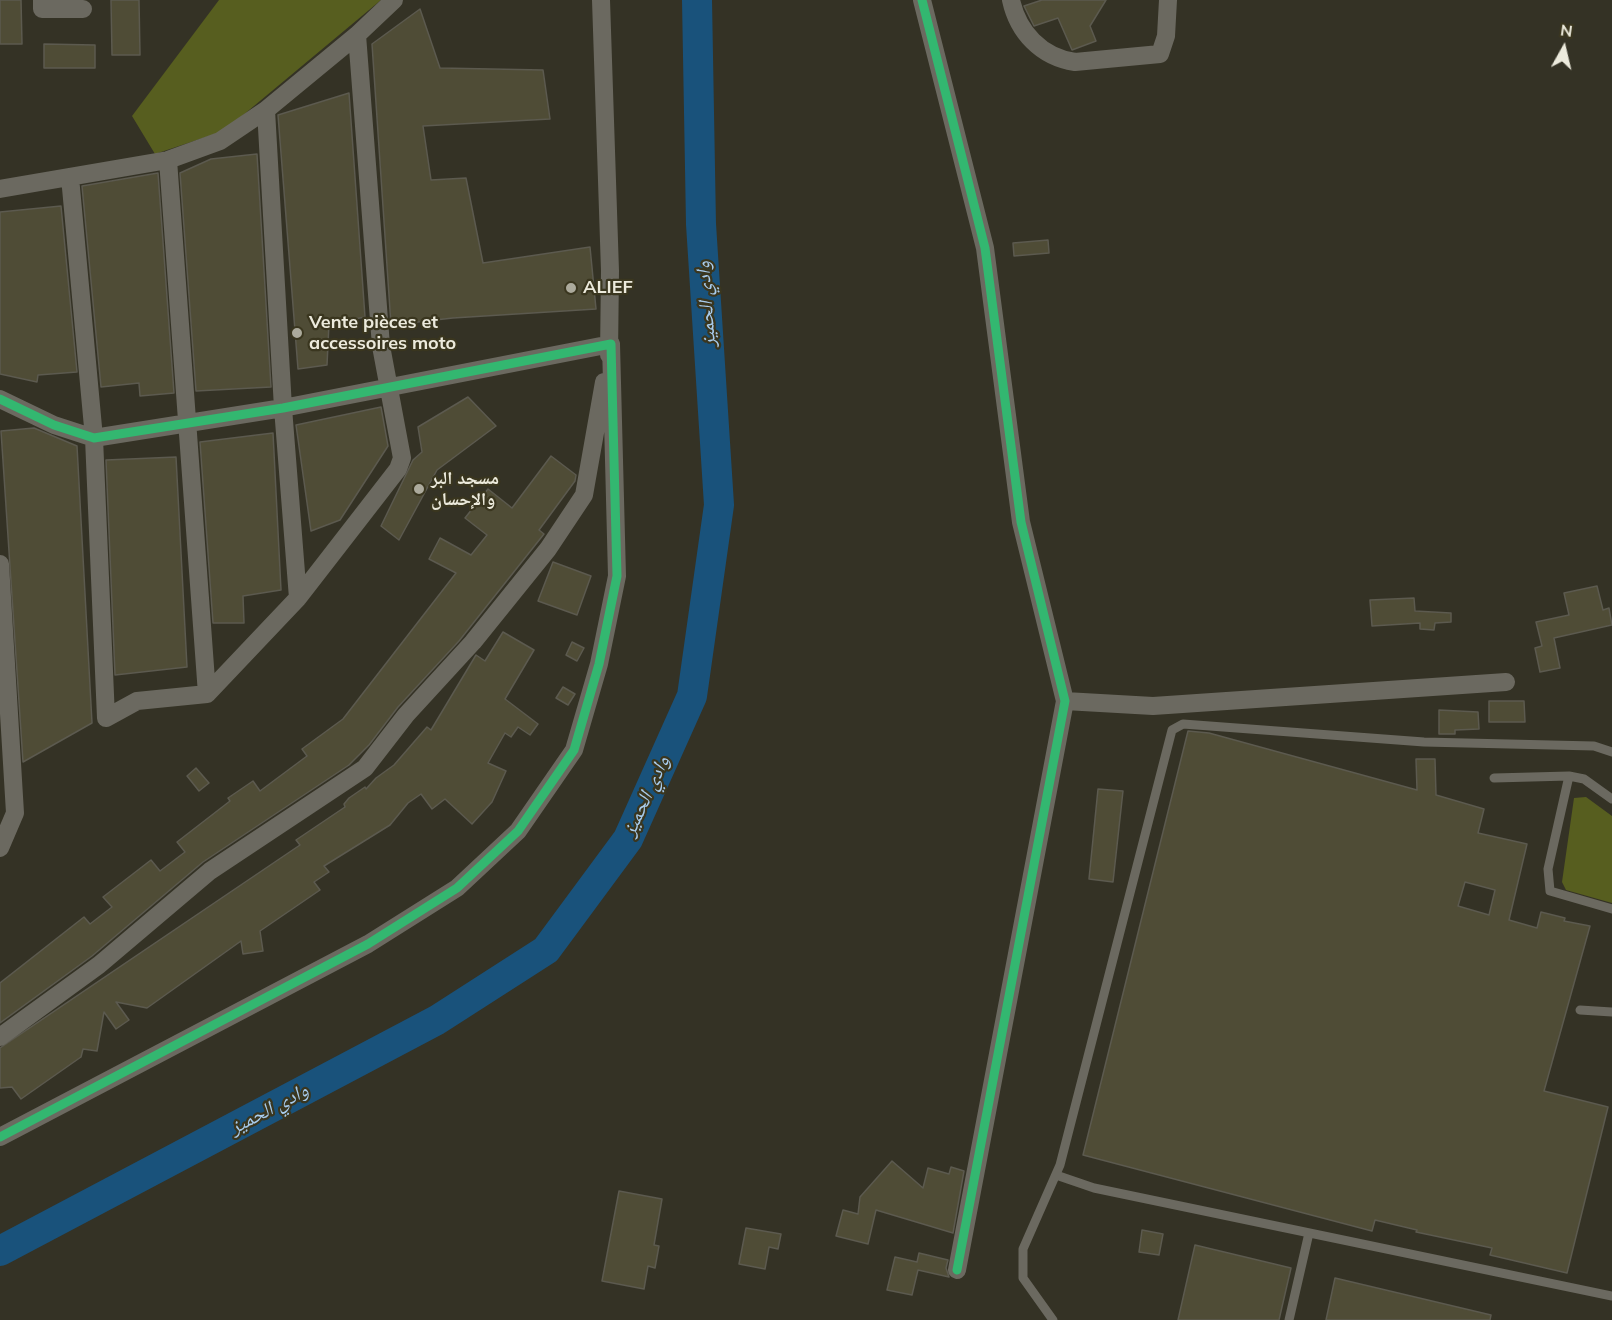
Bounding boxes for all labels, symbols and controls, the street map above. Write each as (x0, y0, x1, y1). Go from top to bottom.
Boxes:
north arrow (1534, 18, 1594, 78)
text: N (1559, 19, 1574, 41)
water label: وادي الحميز (691, 260, 721, 348)
place label: ALIEF (583, 277, 633, 299)
marker: ALIEF (564, 281, 578, 295)
place label: Vente pièces et accessoires moto (309, 312, 456, 354)
marker: Vente pièces et accessoires moto (290, 326, 304, 340)
place label: مسجد البر والإحسان (431, 468, 499, 510)
marker: مسجد البر والإحسان (412, 482, 426, 496)
water label: وادي الحميز (617, 752, 675, 840)
water label: وادي الحميز (225, 1078, 313, 1140)

